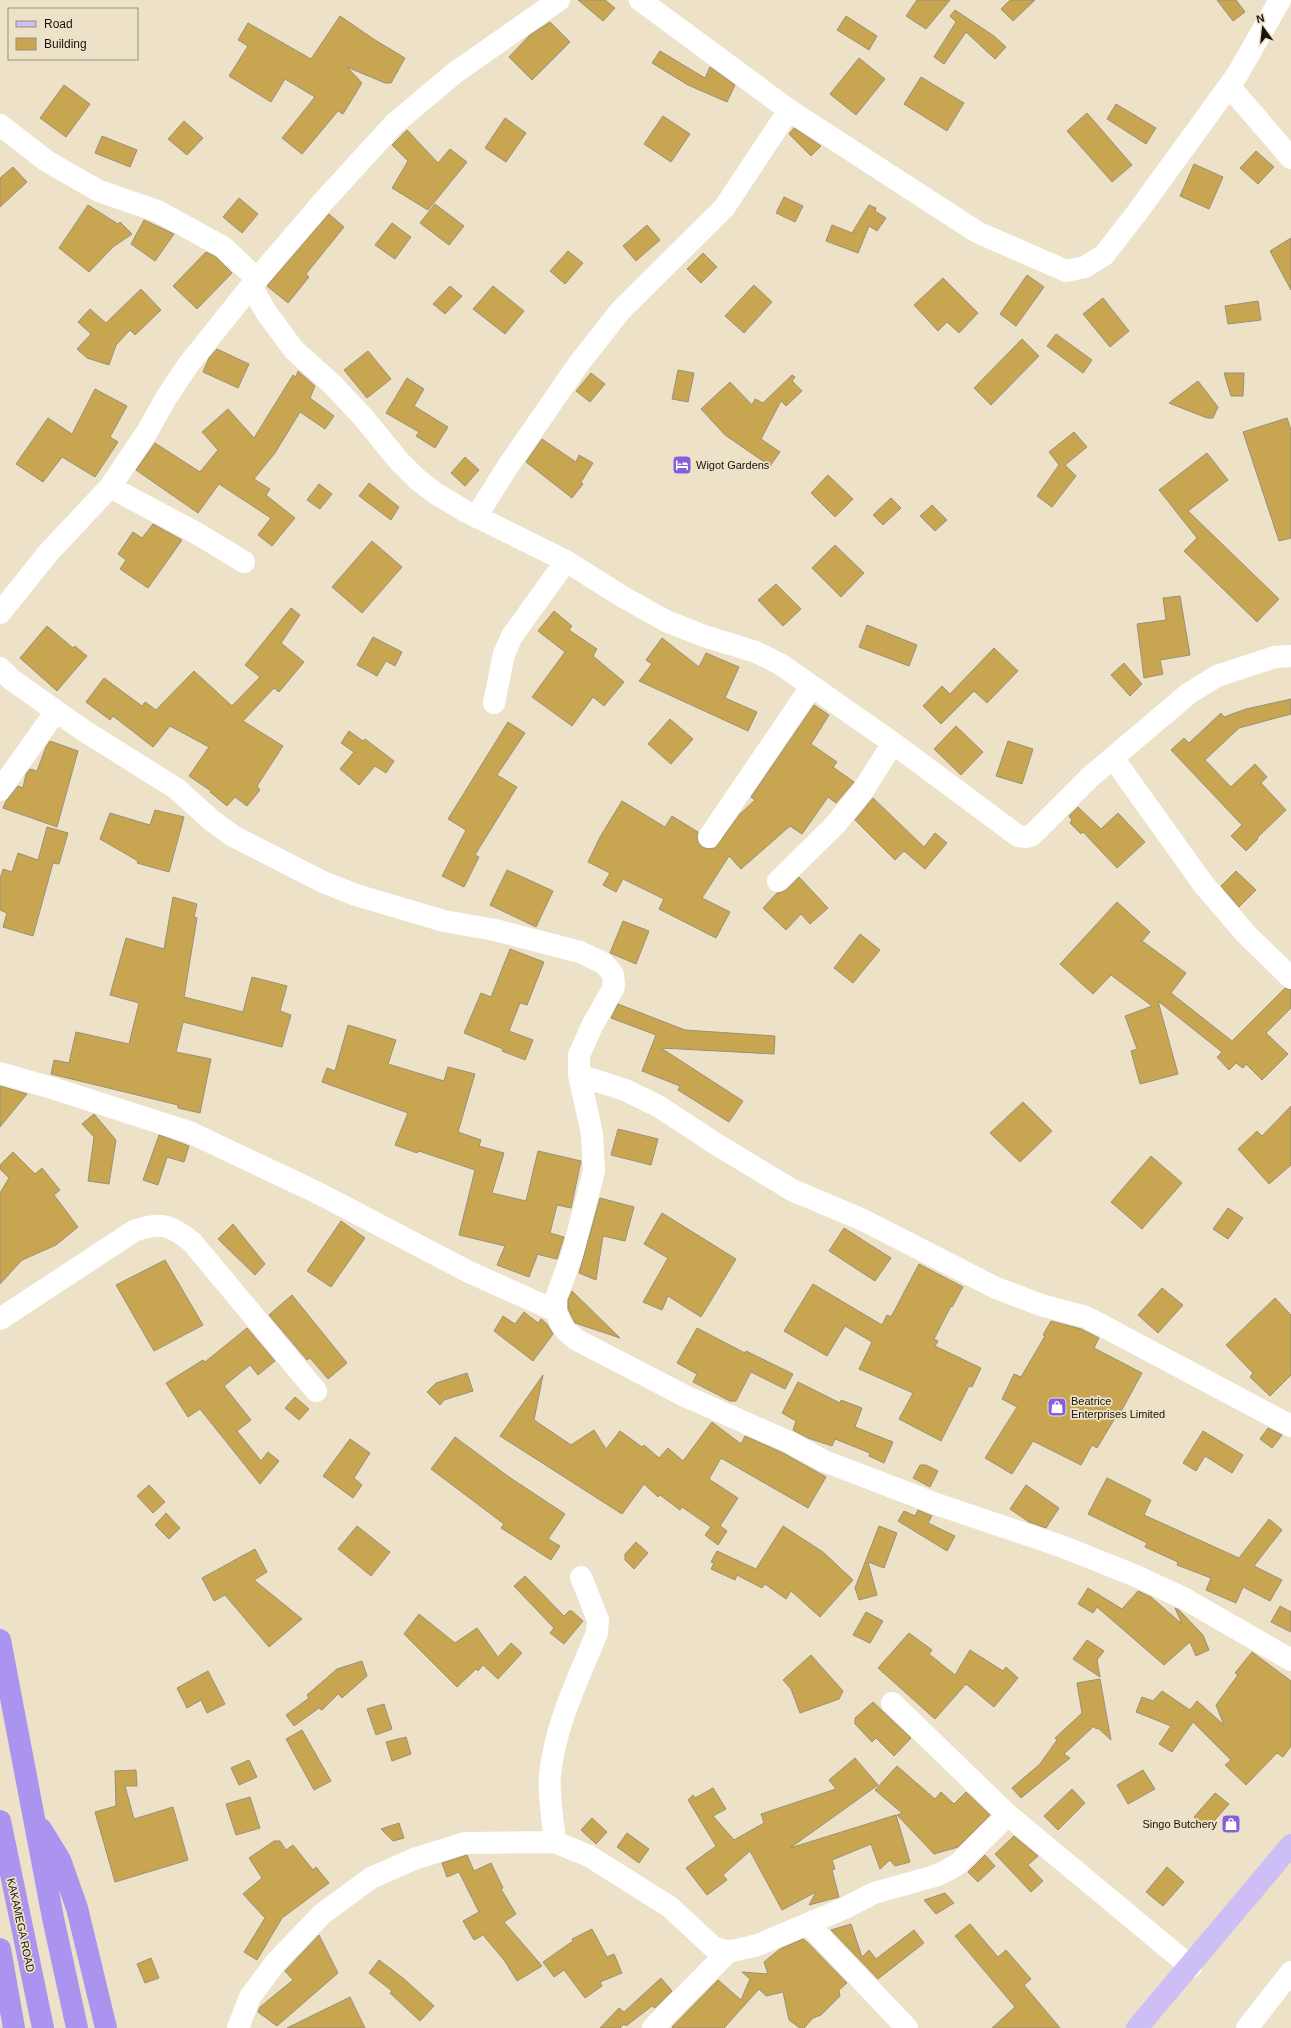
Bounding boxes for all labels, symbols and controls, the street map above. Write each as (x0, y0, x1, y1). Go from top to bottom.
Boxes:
legend (8, 8, 138, 60)
north arrow (1243, 8, 1283, 48)
text: N (1255, 12, 1266, 25)
text: Road (44, 17, 73, 31)
text: Building (44, 37, 87, 51)
hotel icon: Wigot Gardens (671, 454, 693, 476)
place label: Wigot Gardens (696, 459, 770, 471)
place label: Beatrice Enterprises Limited (1071, 1395, 1165, 1420)
shop icon: Beatrice Enterprises Limited (1046, 1396, 1068, 1418)
shop icon: Singo Butchery (1220, 1813, 1242, 1835)
place label: Singo Butchery (1142, 1818, 1217, 1830)
street label: KAKAMEGA ROAD (5, 1877, 37, 1973)

